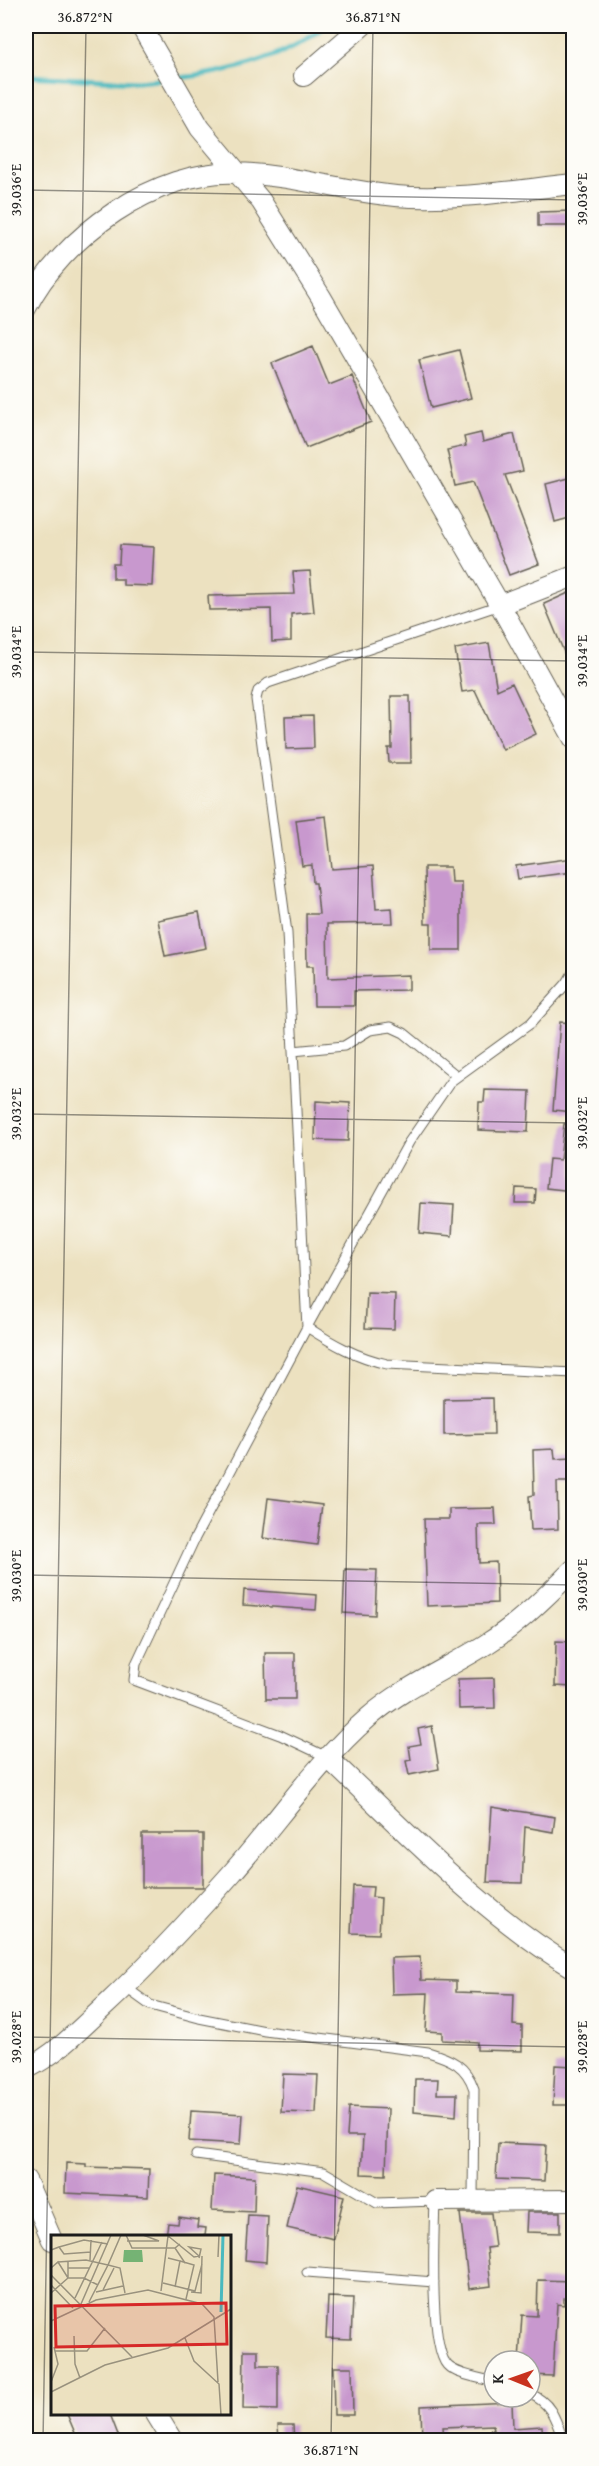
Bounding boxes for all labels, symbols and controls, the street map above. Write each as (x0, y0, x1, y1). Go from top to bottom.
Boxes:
text: 36.872°N (58, 6, 113, 27)
text: 36.871°N (346, 6, 401, 27)
text: 39.036°E (5, 163, 26, 216)
text: 39.036°E (571, 172, 592, 225)
text: 39.034°E (5, 625, 26, 678)
text: 39.034°E (571, 634, 592, 687)
text: 39.032°E (5, 1087, 26, 1140)
text: 39.032°E (571, 1096, 592, 1149)
text: 39.030°E (5, 1549, 26, 1602)
text: 39.030°E (571, 1558, 592, 1611)
text: 39.028°E (5, 2010, 26, 2063)
text: 39.028°E (571, 2020, 592, 2073)
inset map (51, 2235, 231, 2415)
north arrow (482, 2349, 542, 2409)
text: K (485, 2373, 509, 2384)
text: 36.871°N (304, 2439, 359, 2460)

